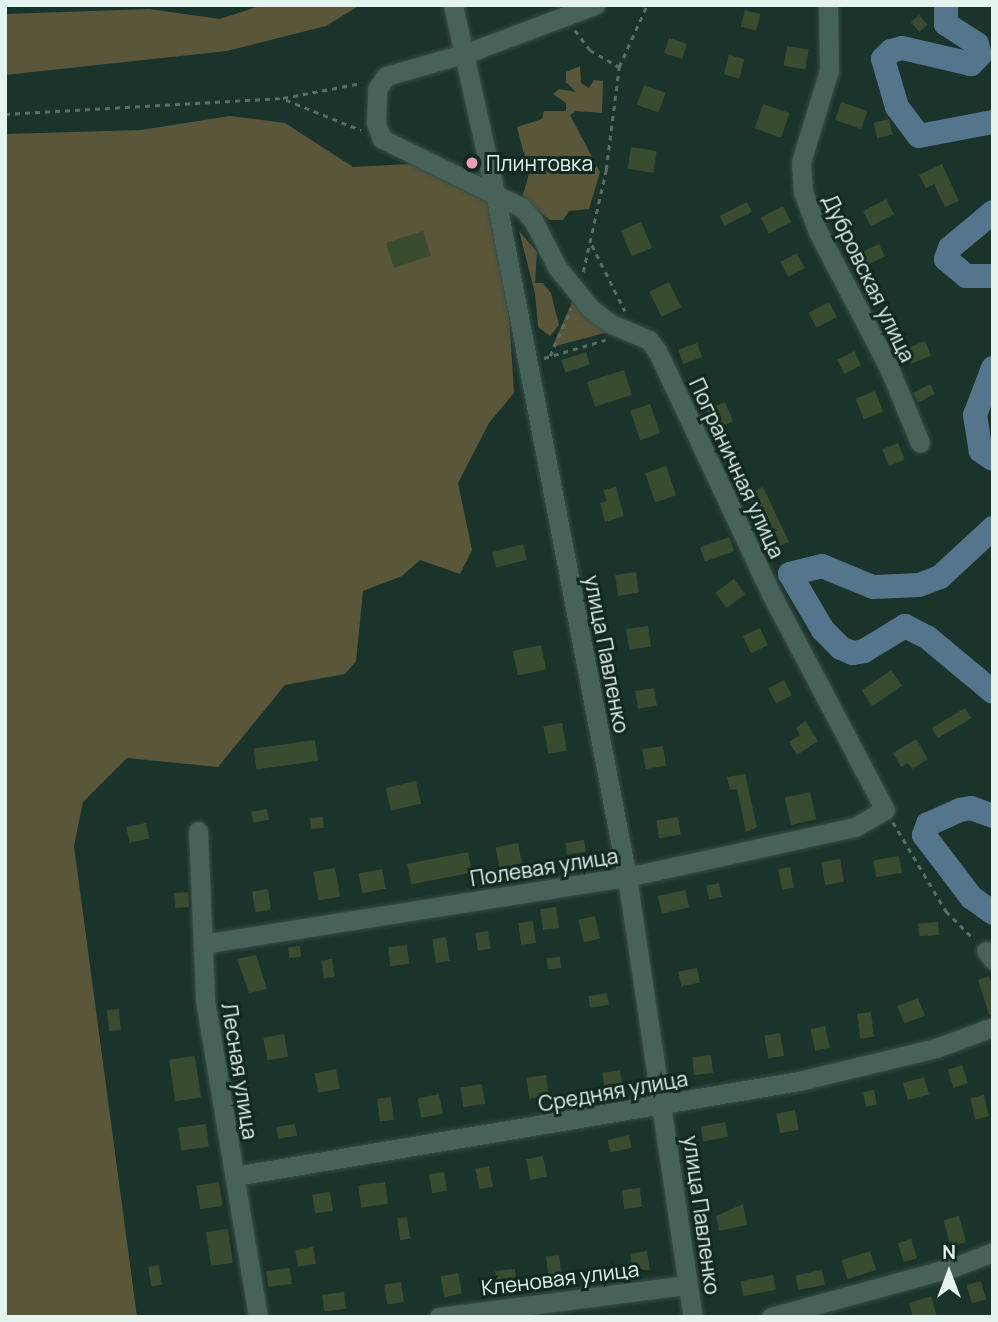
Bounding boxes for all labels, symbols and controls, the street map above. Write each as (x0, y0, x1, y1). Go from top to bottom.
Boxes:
place label: Плинтовка (486, 150, 593, 176)
marker: Плинтовка (464, 155, 480, 171)
street label: Дубровская улица (817, 190, 921, 366)
street label: Пограничная улица (684, 374, 790, 562)
street label: улица Павленко (579, 573, 635, 735)
street label: Полевая улица (468, 843, 620, 891)
street label: Лесная улица (217, 1001, 263, 1141)
street label: Средняя улица (536, 1065, 690, 1117)
street label: улица Павленко (678, 1134, 726, 1296)
north arrow (914, 1238, 984, 1308)
text: N (942, 1239, 956, 1265)
street label: Кленовая улица (480, 1256, 640, 1300)

